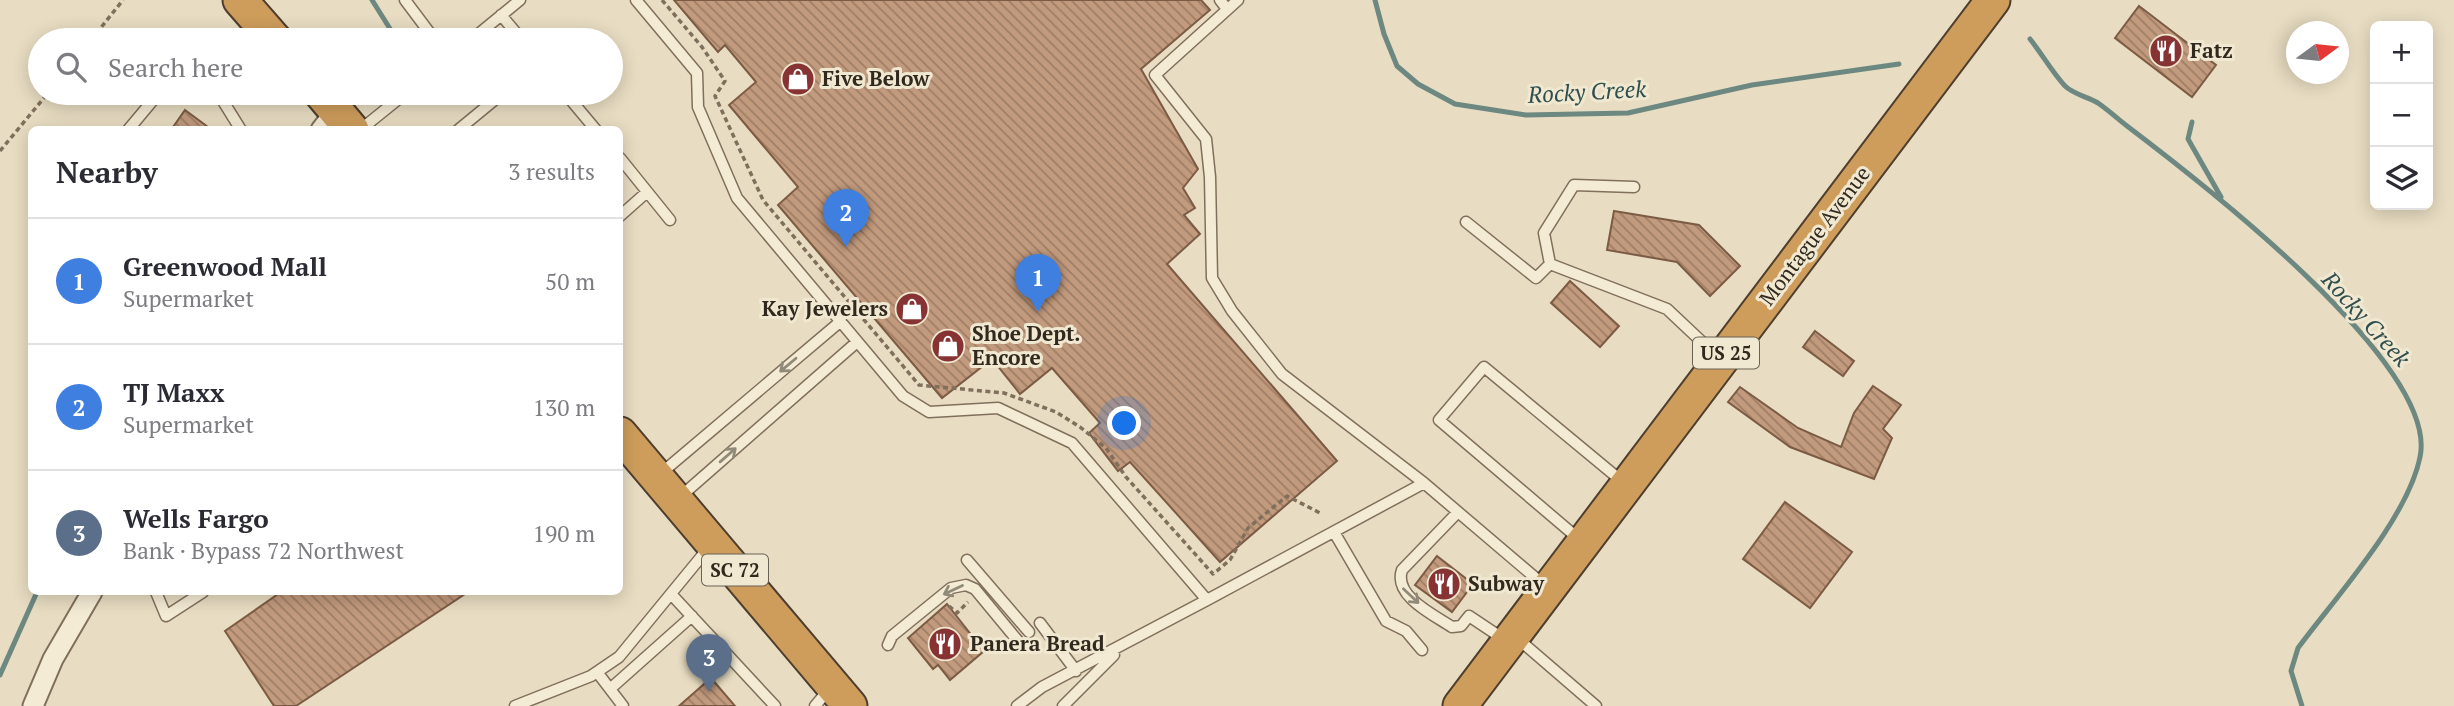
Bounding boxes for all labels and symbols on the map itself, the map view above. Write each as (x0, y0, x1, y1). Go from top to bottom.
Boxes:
north arrow (2286, 21, 2349, 84)
restaurant icon: Fatz (2147, 32, 2185, 70)
place label: Fatz (2190, 36, 2233, 64)
shop icon: Five Below (779, 60, 817, 98)
place label: Five Below (822, 64, 930, 92)
water label: Rocky Creek (1526, 73, 1648, 110)
street label: Montague Avenue (1753, 160, 1876, 311)
pin: 2 (823, 189, 869, 247)
pin: 1 (1015, 254, 1061, 312)
water label: Rocky Creek (2315, 264, 2418, 374)
shop icon: Kay Jewelers (893, 290, 931, 328)
place label: Kay Jewelers (762, 294, 888, 322)
place label: Shoe Dept. Encore (972, 319, 1081, 371)
shop icon: Shoe Dept. Encore (929, 327, 967, 365)
road number: US 25 (1693, 338, 1759, 368)
one-way arrow (780, 358, 798, 373)
your location (1107, 406, 1141, 440)
one-way arrow (719, 447, 737, 463)
road number: SC 72 (702, 554, 768, 586)
restaurant icon: Subway (1425, 565, 1463, 603)
place label: Subway (1468, 569, 1545, 597)
one-way arrow (942, 584, 963, 597)
one-way arrow (1402, 588, 1420, 604)
restaurant icon: Panera Bread (926, 625, 964, 663)
place label: Panera Bread (970, 629, 1105, 657)
pin: 3 (686, 634, 732, 692)

